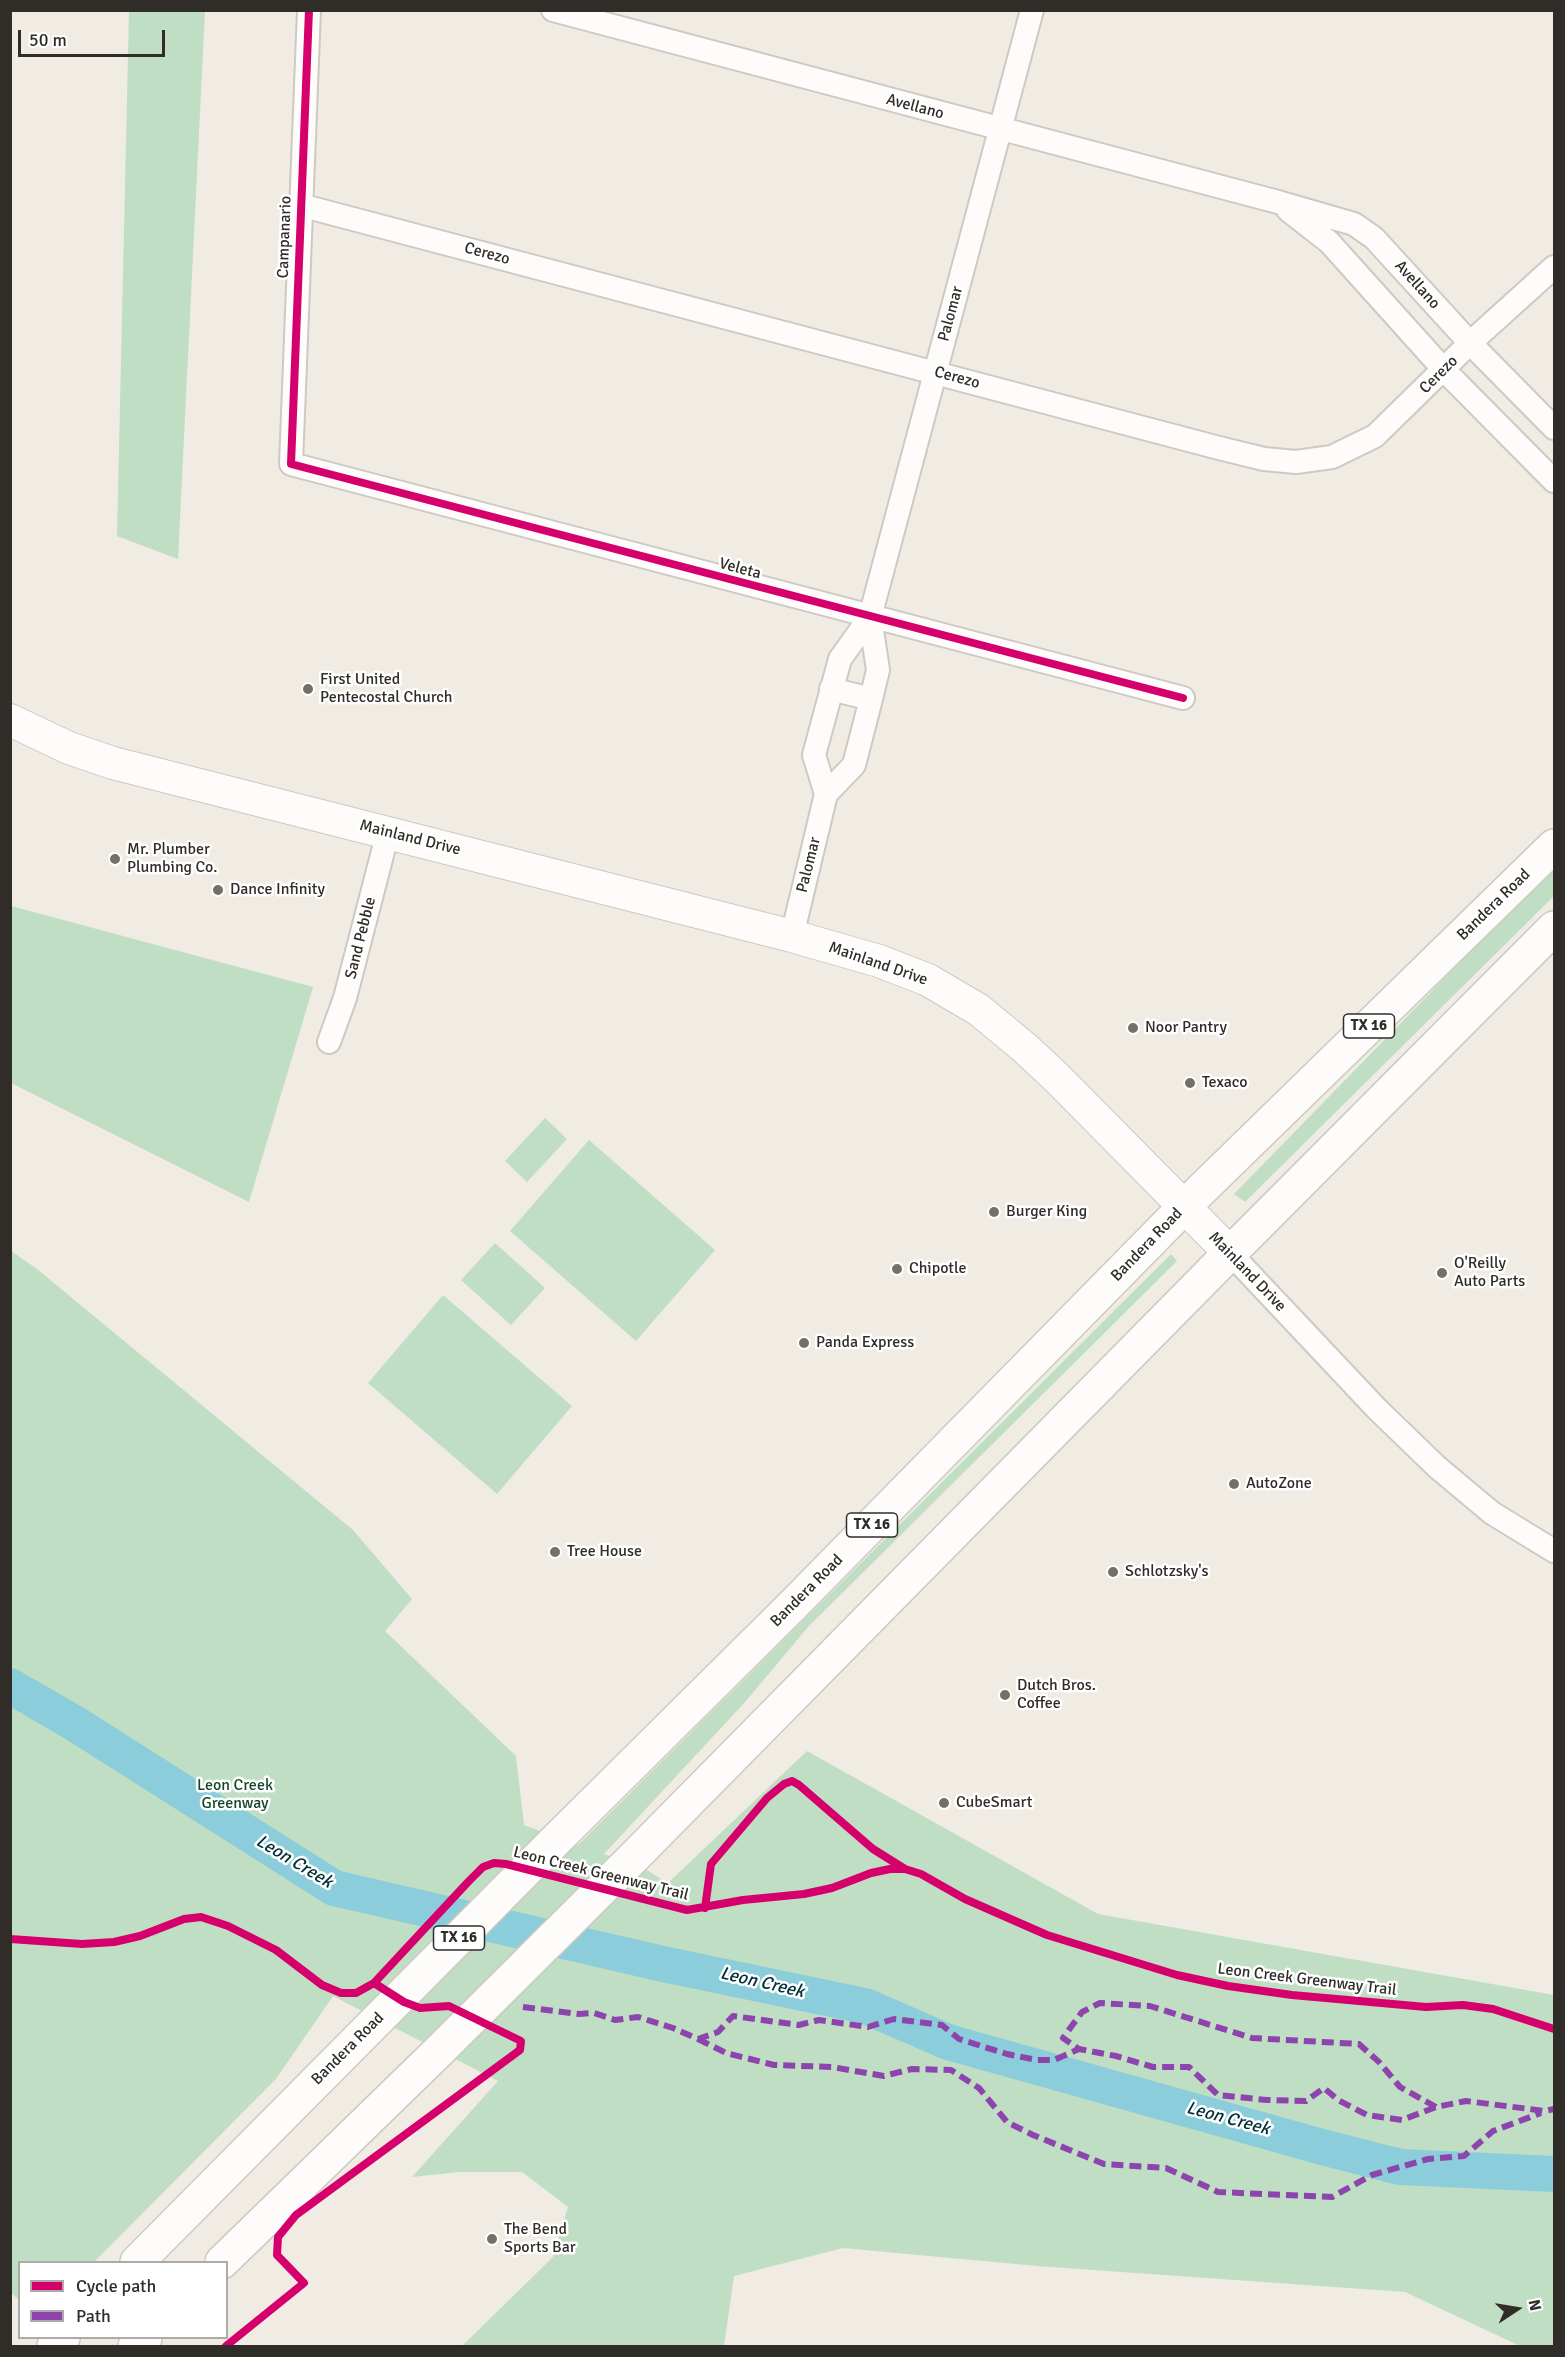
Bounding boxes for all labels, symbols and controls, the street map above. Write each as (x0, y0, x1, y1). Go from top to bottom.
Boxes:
scale bar (21, 18, 168, 56)
text: 50 m (29, 29, 67, 51)
street label: Avellano (884, 90, 946, 124)
street label: Campanario (274, 195, 296, 279)
street label: Cerezo (462, 239, 512, 269)
street label: Avellano (1390, 257, 1444, 313)
street label: Palomar (934, 284, 968, 344)
street label: Cerezo (1416, 352, 1462, 398)
street label: Cerezo (932, 363, 982, 393)
street label: Veleta (717, 554, 763, 584)
place label: First United Pentecostal Church (320, 670, 452, 708)
marker: First United Pentecostal Church (301, 682, 315, 696)
street label: Mainland Drive (357, 816, 463, 860)
street label: Palomar (793, 835, 825, 895)
place label: Mr. Plumber Plumbing Co. (127, 840, 217, 878)
marker: Mr. Plumber Plumbing Co. (108, 852, 122, 866)
street label: Bandera Road (1453, 865, 1535, 945)
place label: Dance Infinity (230, 880, 325, 900)
marker: Dance Infinity (211, 883, 225, 897)
street label: Sand Pebble (342, 895, 380, 981)
street label: Mainland Drive (826, 938, 930, 990)
road number: TX 16 (1344, 1014, 1394, 1038)
place label: Noor Pantry (1145, 1018, 1227, 1038)
marker: Noor Pantry (1126, 1021, 1140, 1035)
place label: Texaco (1202, 1073, 1248, 1093)
marker: Texaco (1183, 1076, 1197, 1090)
place label: Burger King (1006, 1202, 1087, 1222)
street label: Bandera Road (1107, 1204, 1187, 1286)
marker: Burger King (987, 1205, 1001, 1219)
street label: Mainland Drive (1204, 1228, 1290, 1316)
place label: O'Reilly Auto Parts (1454, 1254, 1525, 1292)
place label: Chipotle (909, 1259, 967, 1279)
marker: Chipotle (890, 1262, 904, 1276)
marker: O'Reilly Auto Parts (1435, 1266, 1449, 1280)
place label: Panda Express (816, 1333, 914, 1353)
marker: Panda Express (797, 1336, 811, 1350)
place label: AutoZone (1246, 1474, 1312, 1494)
marker: AutoZone (1227, 1477, 1241, 1491)
road number: TX 16 (846, 1513, 898, 1537)
place label: Tree House (567, 1542, 642, 1562)
marker: Tree House (548, 1545, 562, 1559)
street label: Bandera Road (767, 1551, 847, 1631)
place label: Schlotzsky's (1125, 1562, 1209, 1582)
marker: Schlotzsky's (1106, 1565, 1120, 1579)
place label: Dutch Bros. Coffee (1017, 1676, 1096, 1714)
marker: Dutch Bros. Coffee (998, 1688, 1012, 1702)
park label: Leon Creek Greenway (197, 1776, 273, 1814)
place label: CubeSmart (956, 1793, 1032, 1813)
marker: CubeSmart (937, 1796, 951, 1810)
water label: Leon Creek (252, 1831, 336, 1893)
street label: Leon Creek Greenway Trail (511, 1843, 691, 1905)
road number: TX 16 (434, 1926, 484, 1950)
street label: Leon Creek Greenway Trail (1216, 1959, 1398, 2001)
water label: Leon Creek (718, 1963, 806, 2003)
street label: Bandera Road (308, 2009, 388, 2089)
water label: Leon Creek (1184, 2098, 1272, 2140)
place label: The Bend Sports Bar (504, 2220, 576, 2258)
marker: The Bend Sports Bar (485, 2232, 499, 2246)
legend (18, 2261, 228, 2339)
text: Cycle path (76, 2275, 156, 2297)
north arrow (1487, 2279, 1547, 2339)
text: N (1524, 2298, 1546, 2313)
text: Path (76, 2305, 111, 2327)

